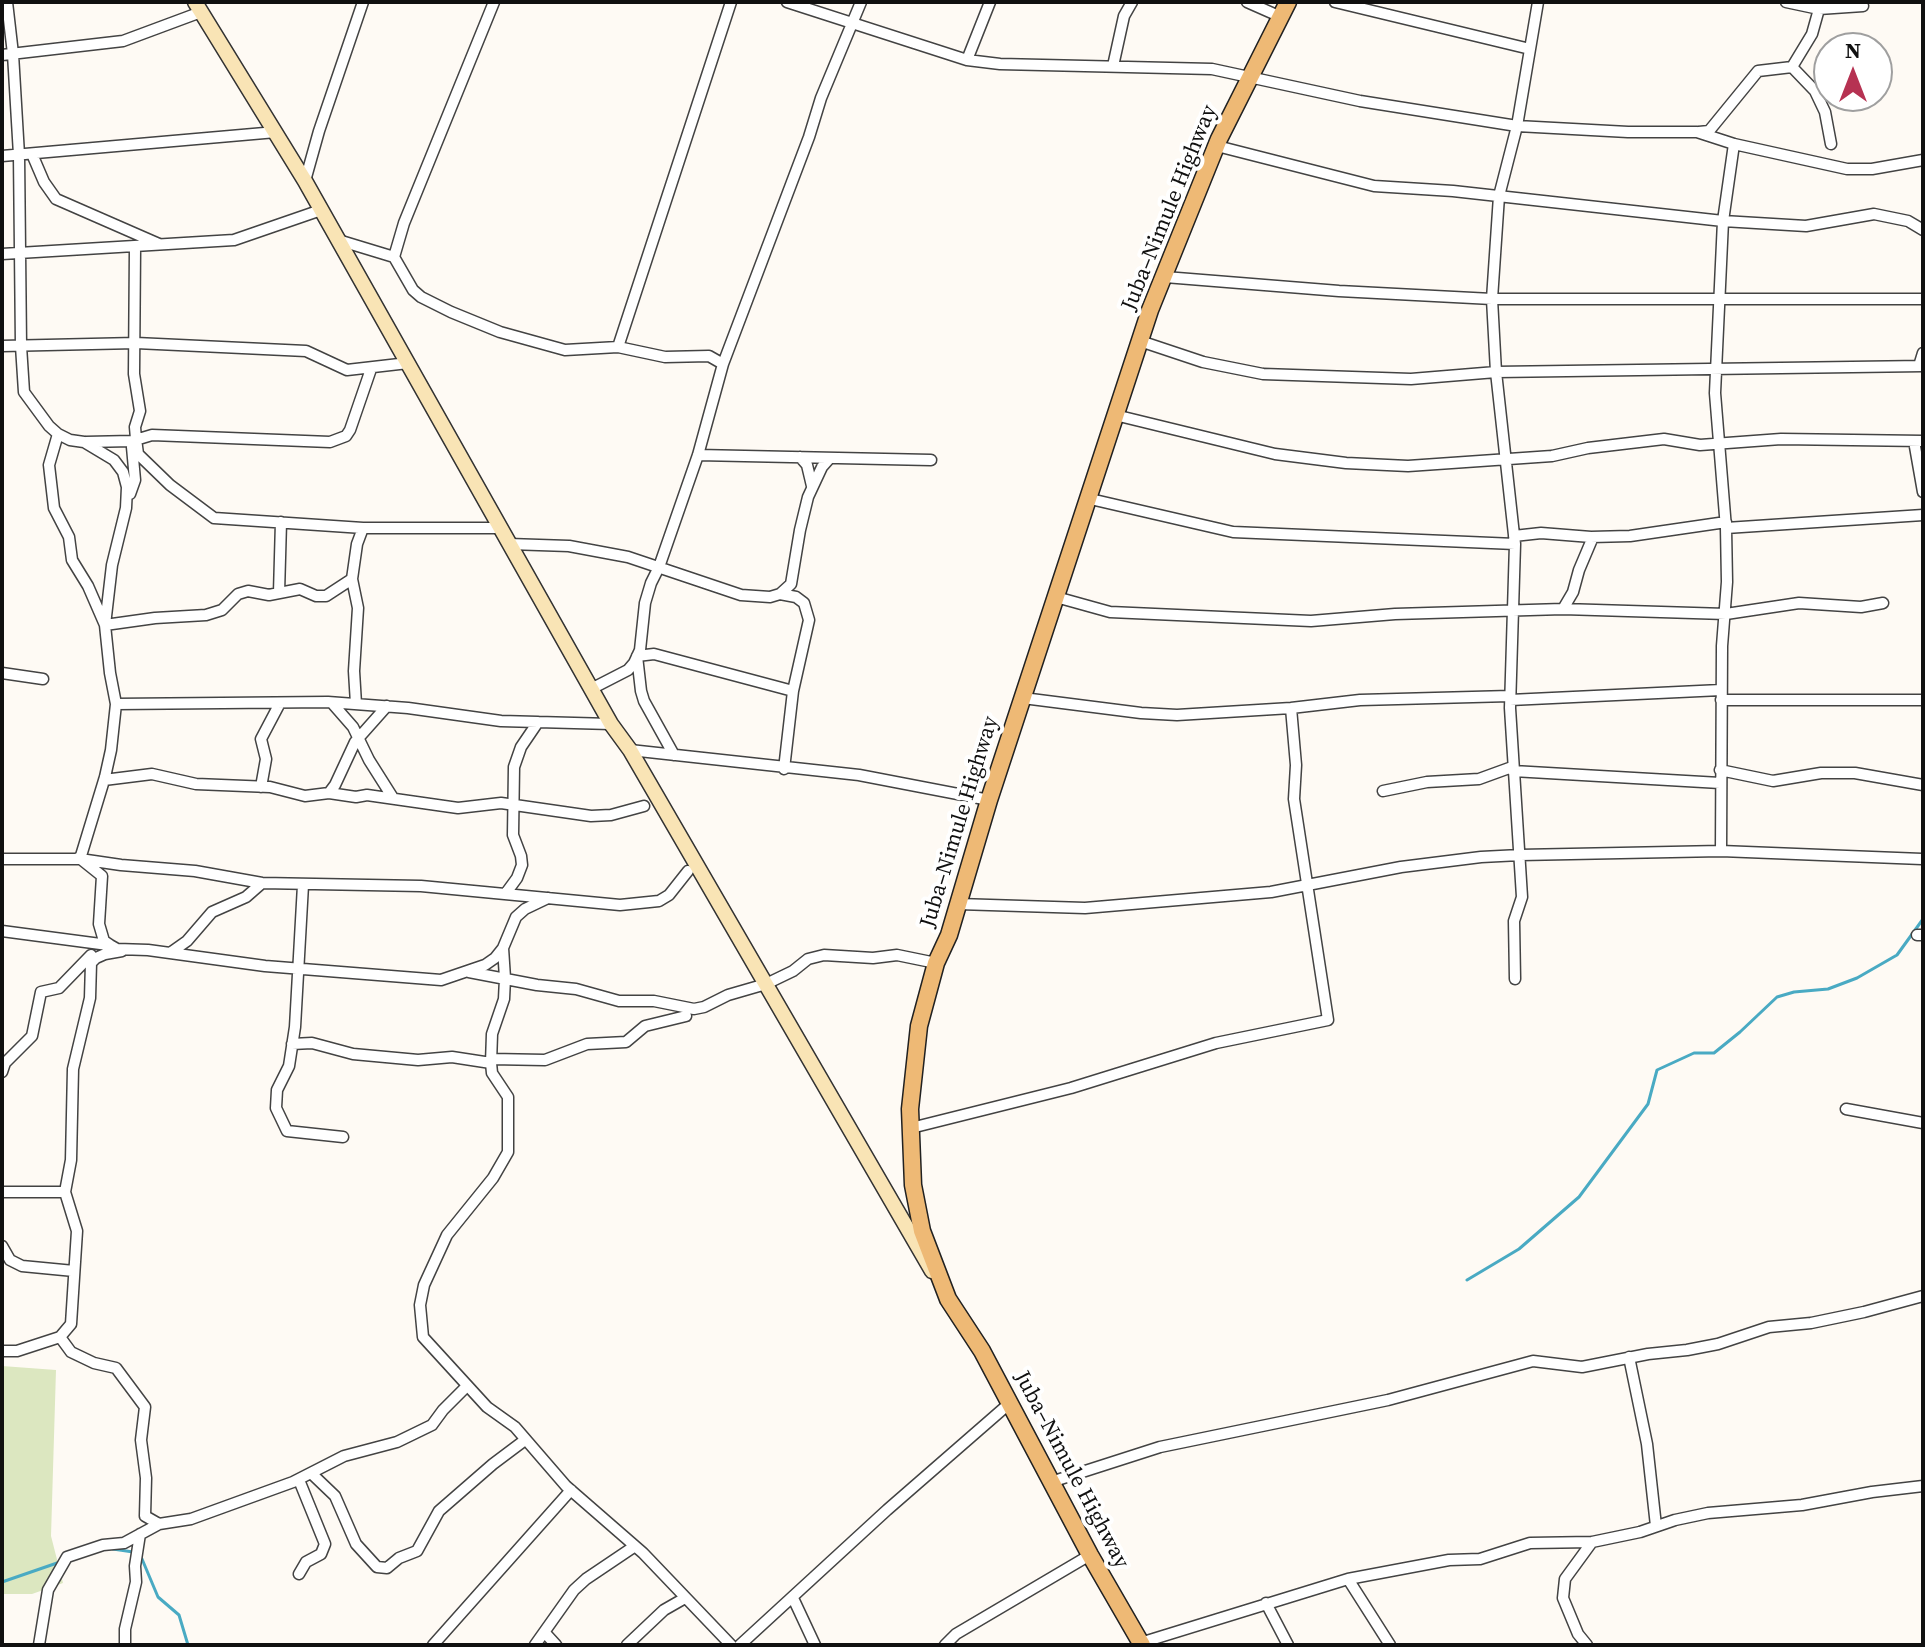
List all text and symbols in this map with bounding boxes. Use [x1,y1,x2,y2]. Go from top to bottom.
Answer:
north arrow [1813,32,1893,112]
text: N [1845,35,1861,65]
street label: Juba–Nimule Highway [1117,101,1223,315]
street label: Juba–Nimule Highway [915,713,1005,931]
street label: Juba–Nimule Highway [1008,1367,1134,1573]

